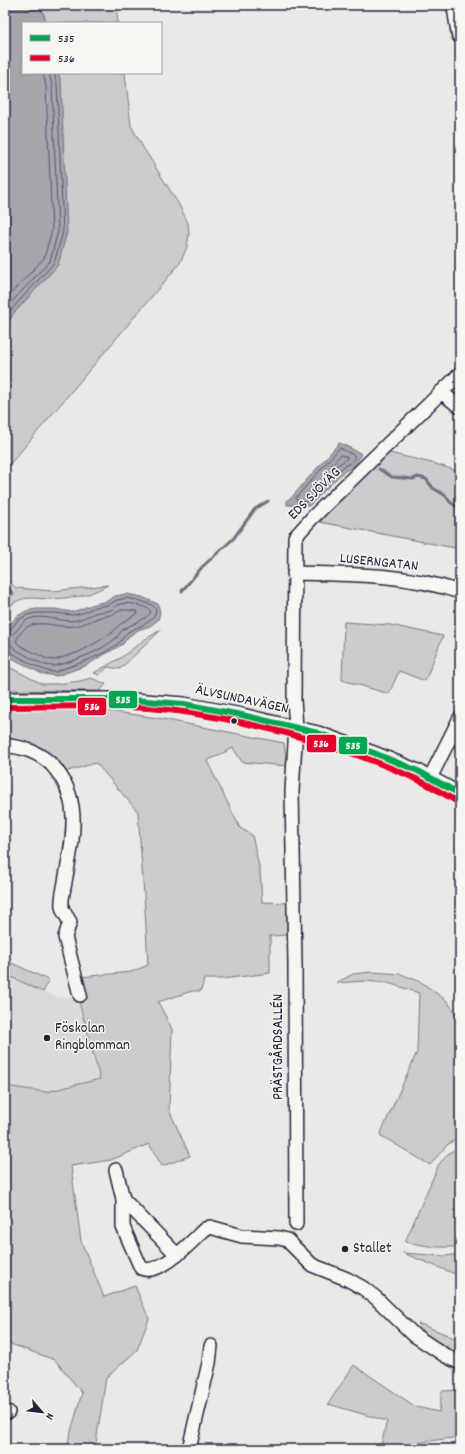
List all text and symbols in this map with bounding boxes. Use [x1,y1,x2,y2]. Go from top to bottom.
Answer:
legend [22,22,162,74]
text: 535 [58,31,74,48]
text: 536 [58,51,75,68]
street label: EDS SJÖVÄG [283,462,347,526]
street label: LUSERNGATAN [339,548,419,578]
street label: ÄLVSUNDAVÄGEN [193,679,291,721]
line badge: 535 [108,690,138,709]
text: 535 [115,693,131,709]
line badge: 536 [77,697,107,716]
text: 536 [84,700,100,716]
unlabelled marker [229,716,239,726]
line badge: 536 [306,734,337,753]
line badge: 535 [338,736,368,755]
text: 536 [313,737,329,753]
text: 535 [345,739,361,755]
street label: PRÄSTGÅRDSALLÉN [268,994,290,1100]
place label: Föskolan Ringblomman [55,1018,130,1057]
marker: Föskolan Ringblomman [42,1033,52,1043]
place label: Stallet [353,1238,392,1260]
marker: Stallet [340,1244,350,1254]
north arrow [22,1392,62,1432]
text: N [40,1410,57,1422]

